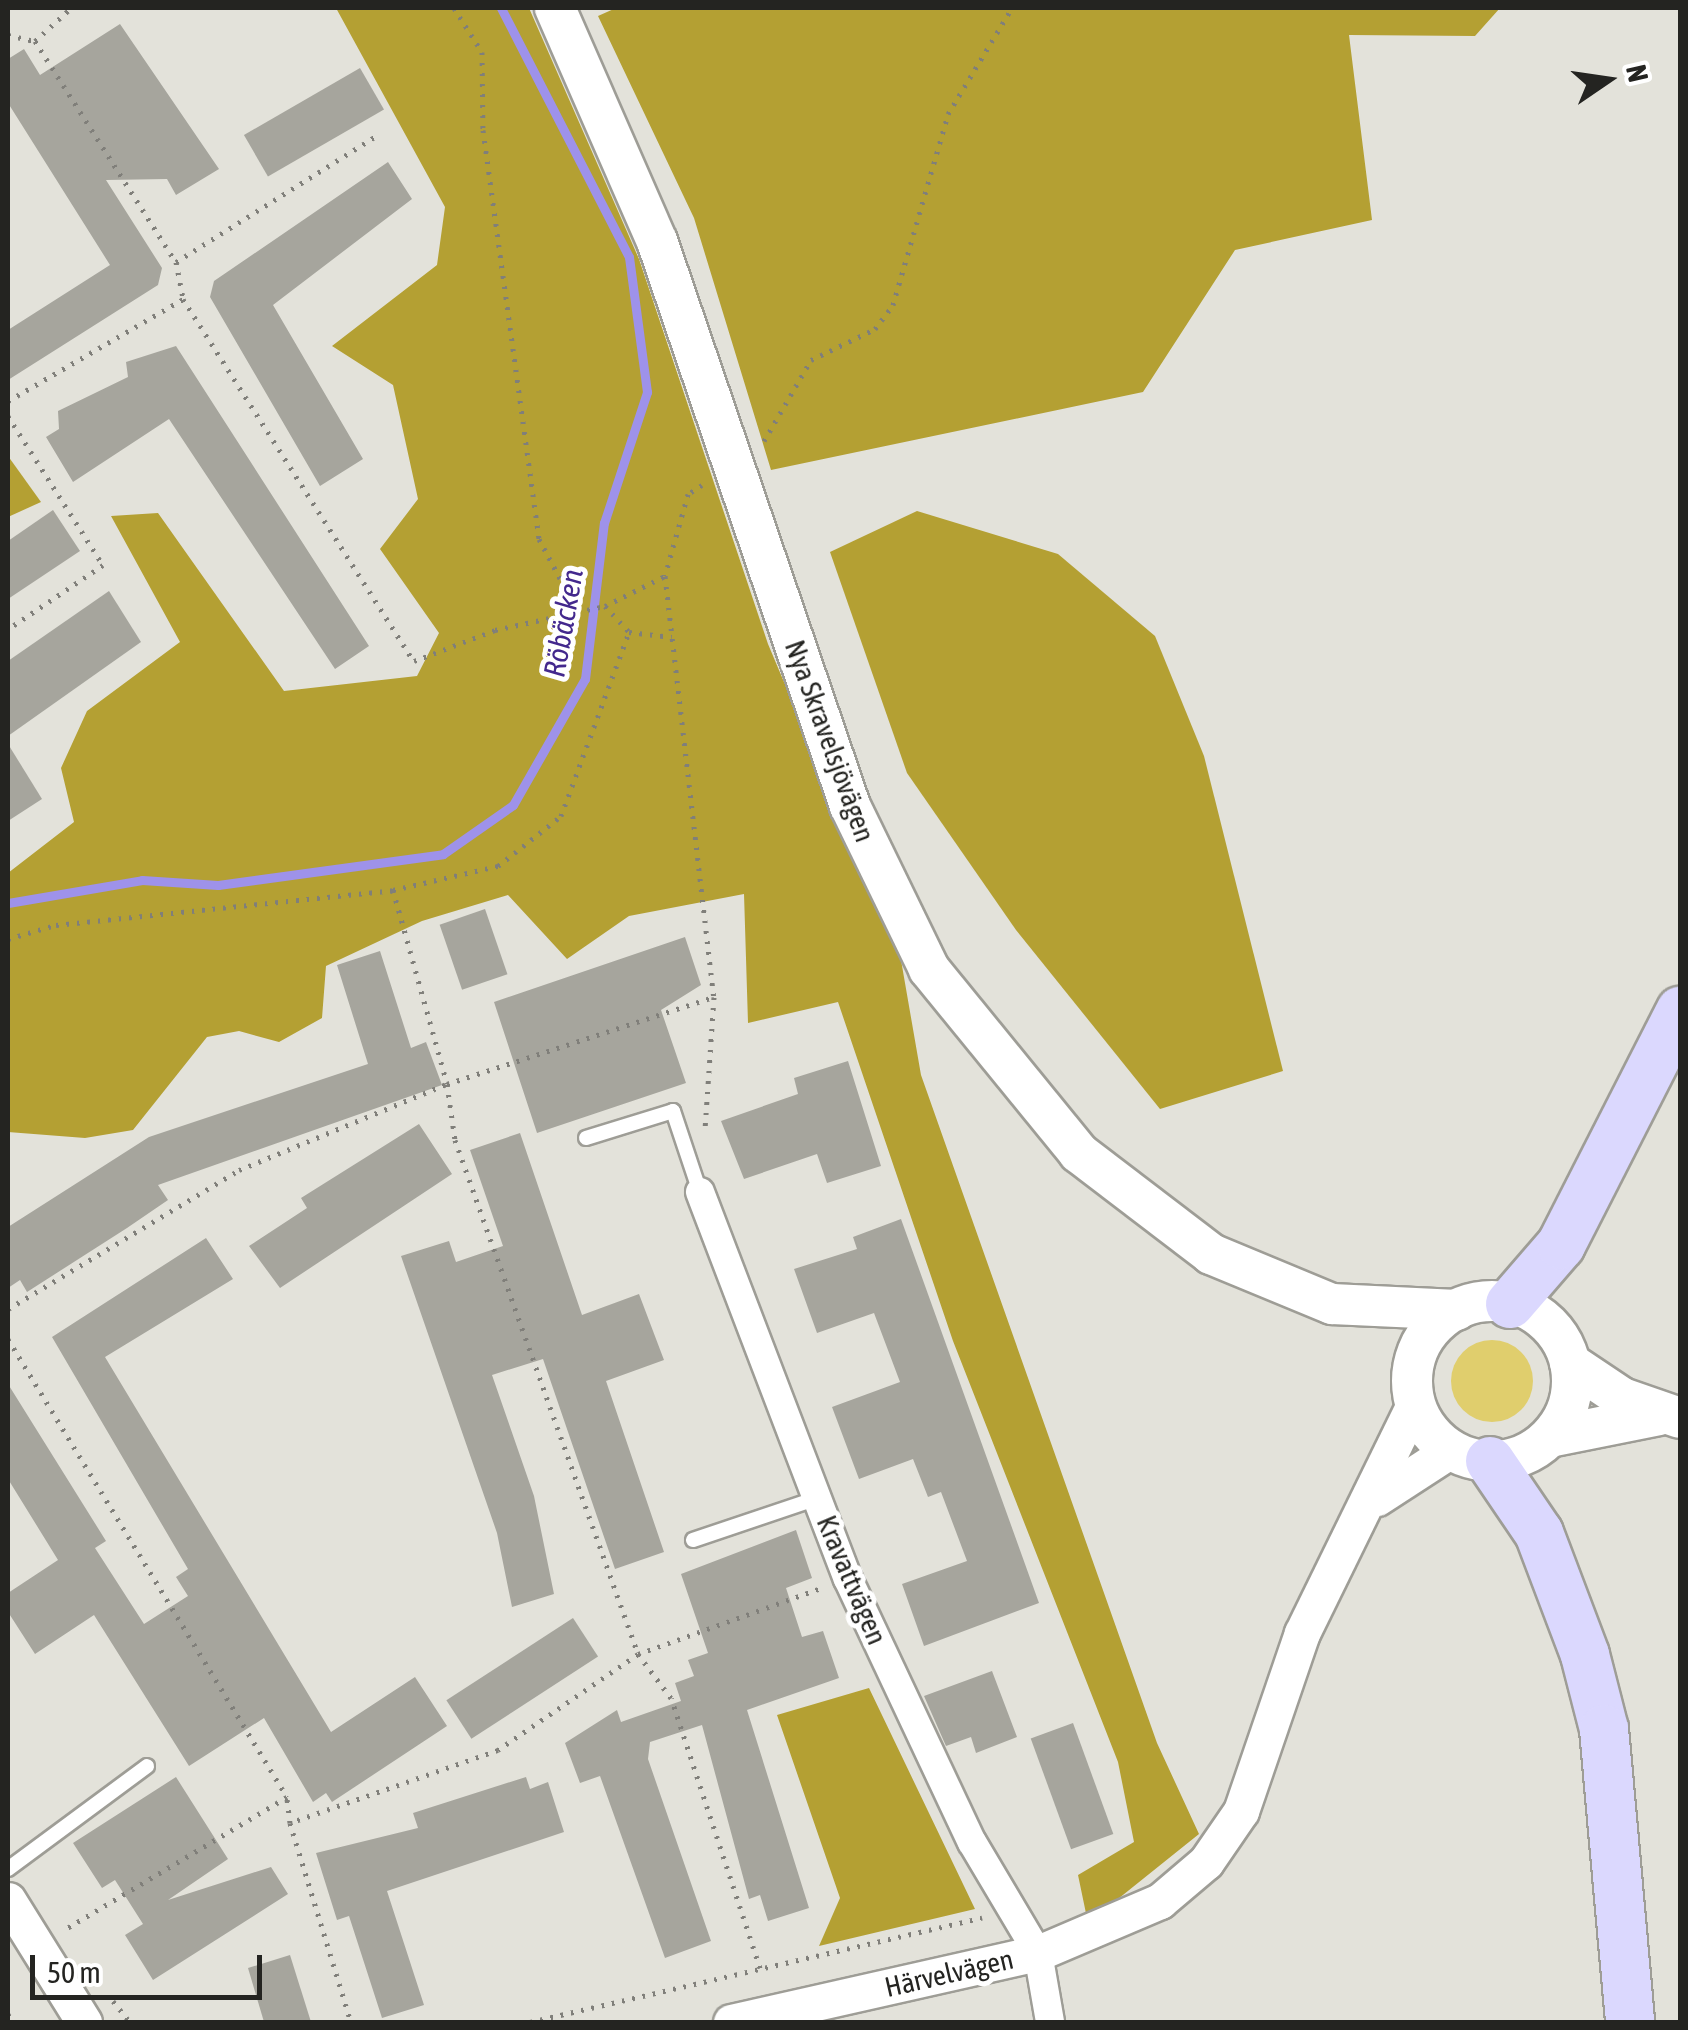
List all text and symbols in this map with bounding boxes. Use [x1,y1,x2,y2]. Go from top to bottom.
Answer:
north arrow [1558,30,1658,130]
text: N [1620,62,1655,85]
water label: Röbäcken [536,566,590,680]
street label: Nya Skravelsjövägen [778,636,882,846]
street label: Kravattvägen [810,1510,894,1650]
scale bar [35,1935,268,1997]
street label: Härvelvägen [882,1942,1016,2004]
text: 50 m [47,1955,101,1989]

